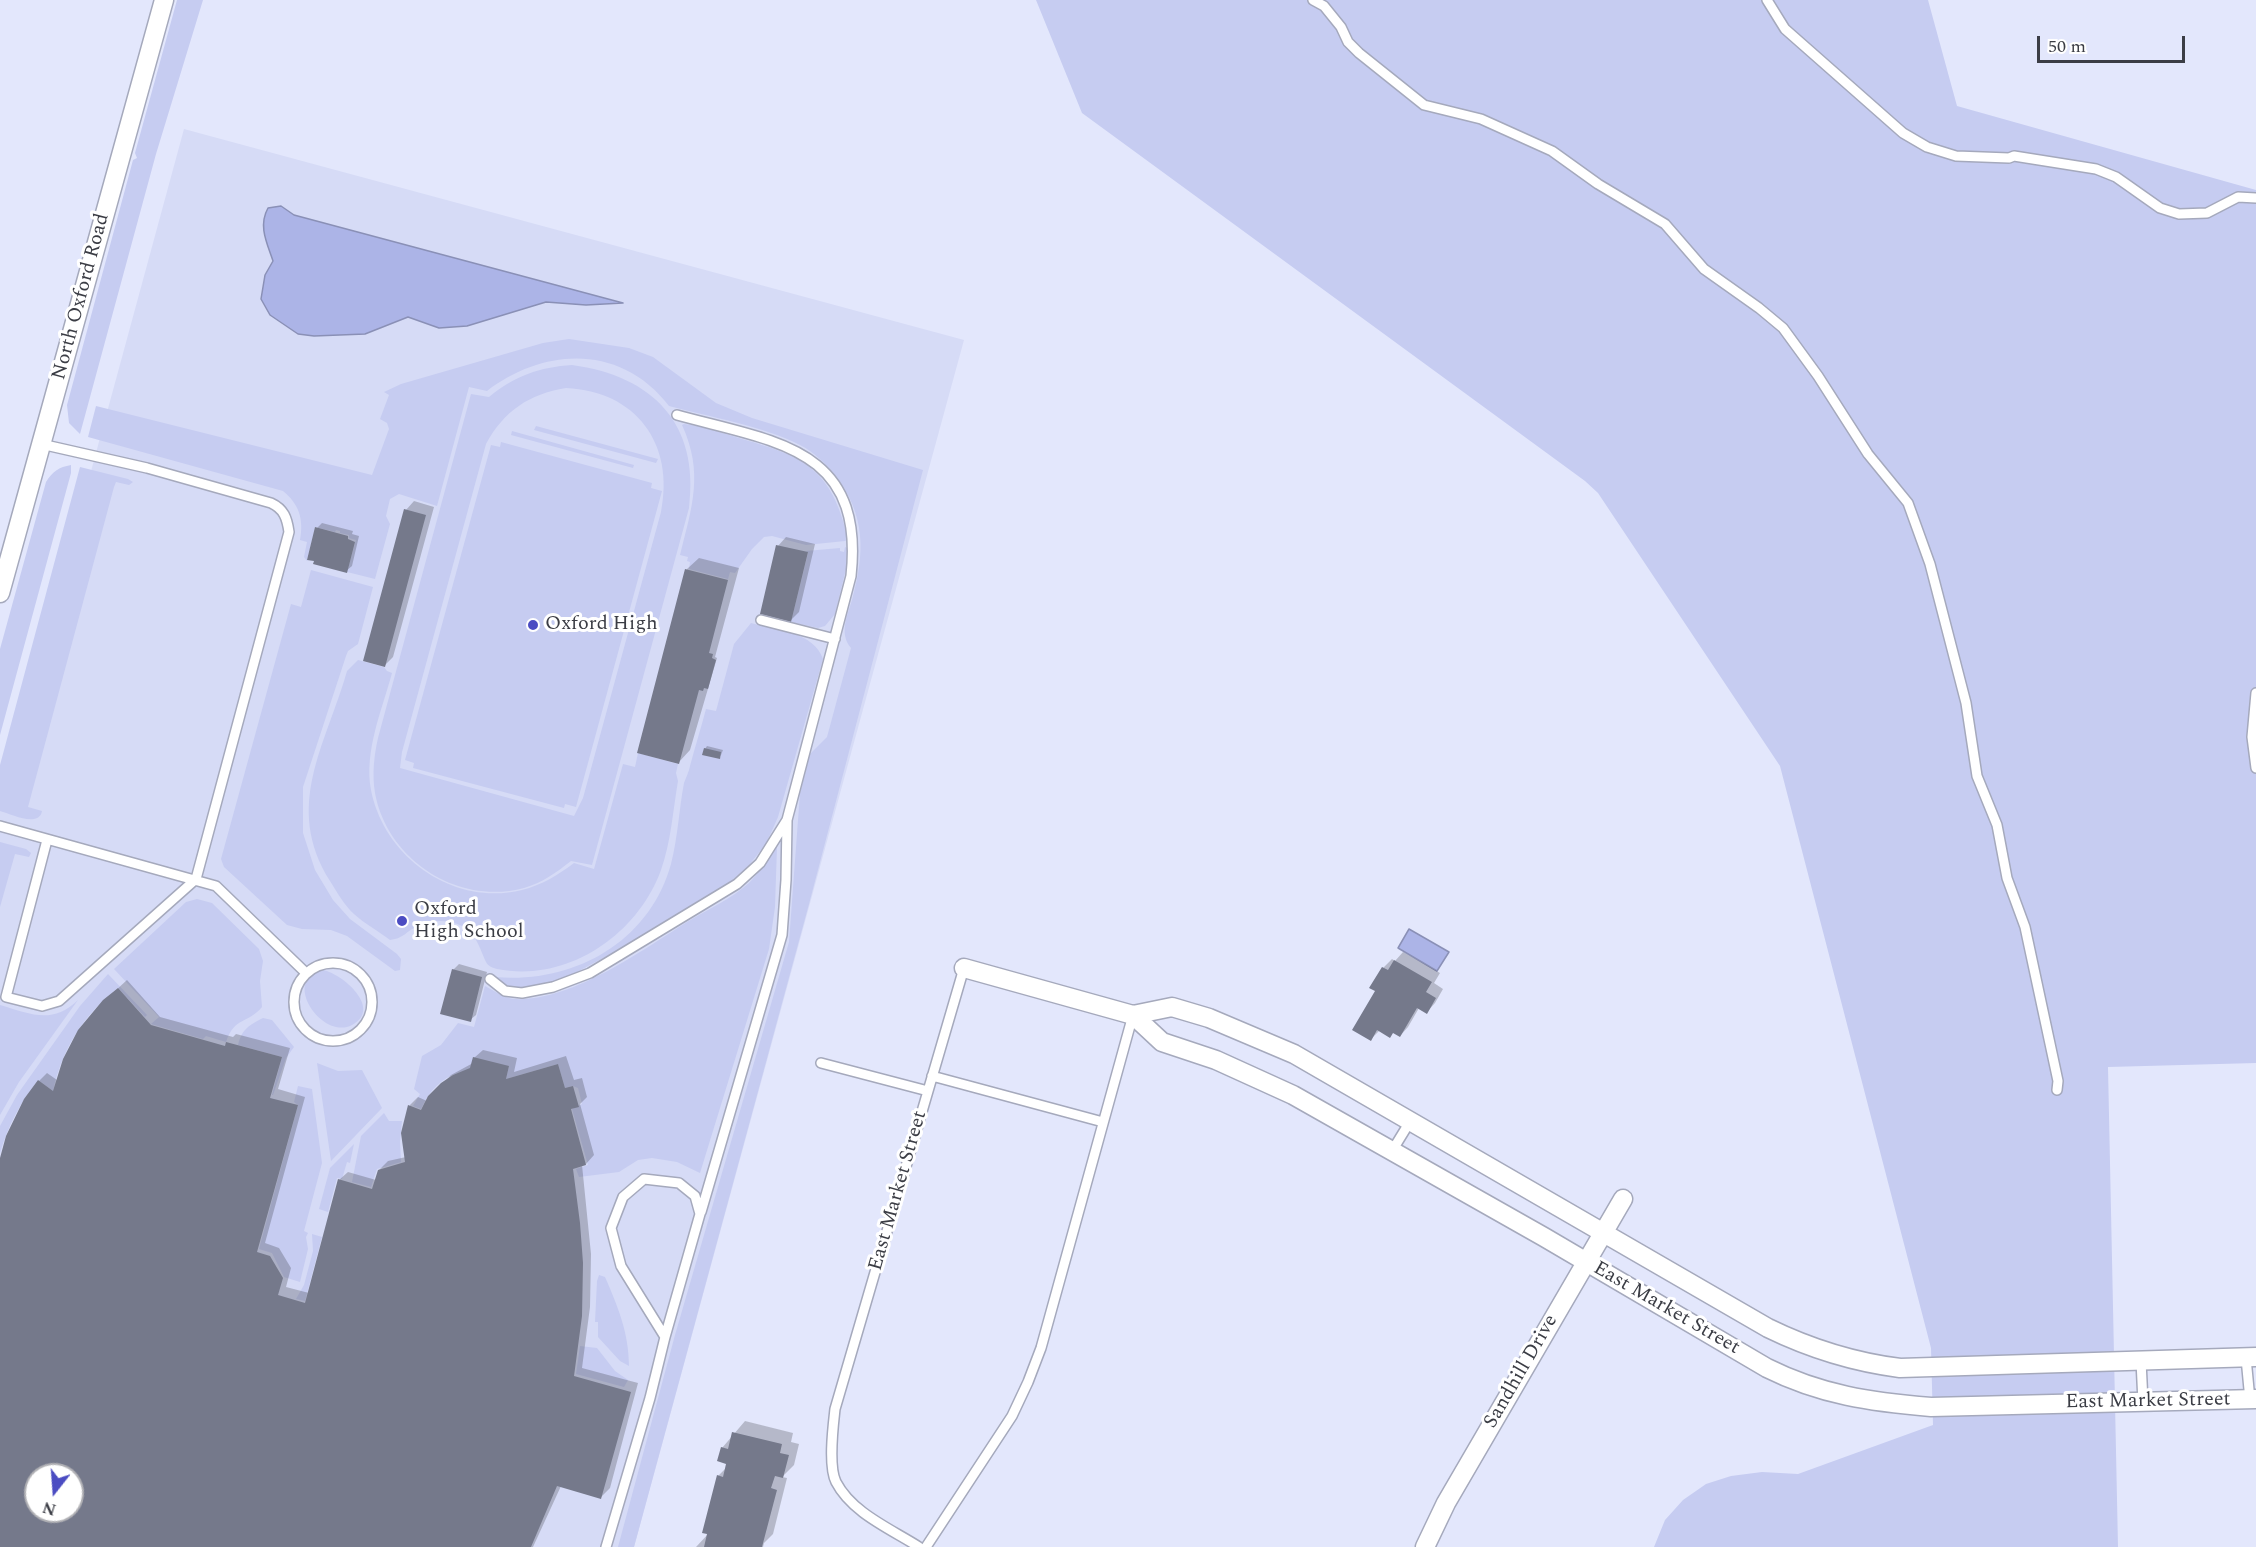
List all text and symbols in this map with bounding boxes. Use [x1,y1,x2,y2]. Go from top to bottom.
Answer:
scale bar [2040,24,2188,62]
text: 50 m [2048,33,2086,60]
street label: North Oxford Road [48,211,116,383]
place label: Oxford High [545,613,658,637]
marker: Oxford High [526,618,540,632]
place label: Oxford High School [414,898,524,945]
marker: Oxford High School [395,914,409,928]
street label: East Market Street [865,1108,933,1274]
street label: East Market Street [1588,1257,1744,1361]
street label: Sandhill Drive [1480,1311,1564,1433]
street label: East Market Street [2065,1389,2231,1415]
north arrow [24,1463,84,1523]
text: N [40,1495,59,1522]

